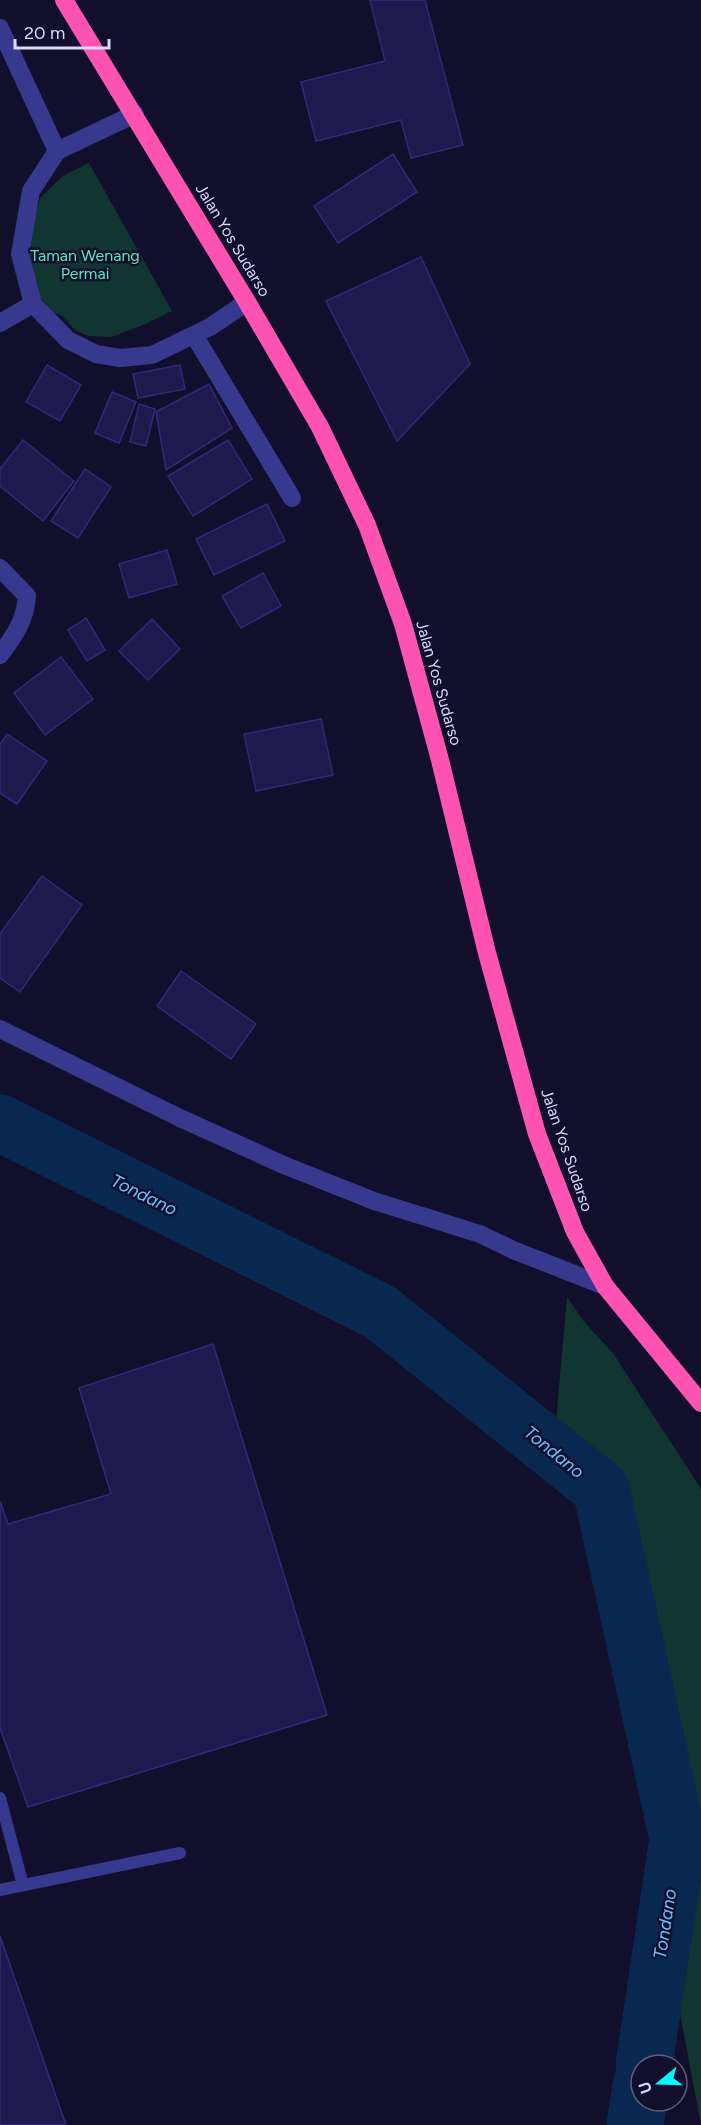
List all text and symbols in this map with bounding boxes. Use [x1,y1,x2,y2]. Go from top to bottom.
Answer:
scale bar [15,12,110,50]
text: 20 m [24,22,65,44]
street label: Jalan Yos Sudarso [192,180,274,300]
park label: Taman Wenang Permai [30,246,140,283]
street label: Jalan Yos Sudarso [412,618,466,748]
street label: Jalan Yos Sudarso [537,1086,597,1214]
water label: Tondano [107,1170,181,1220]
water label: Tondano [520,1421,588,1483]
water label: Tondano [649,1887,681,1961]
north arrow [629,2053,689,2113]
text: U [634,2079,656,2096]

